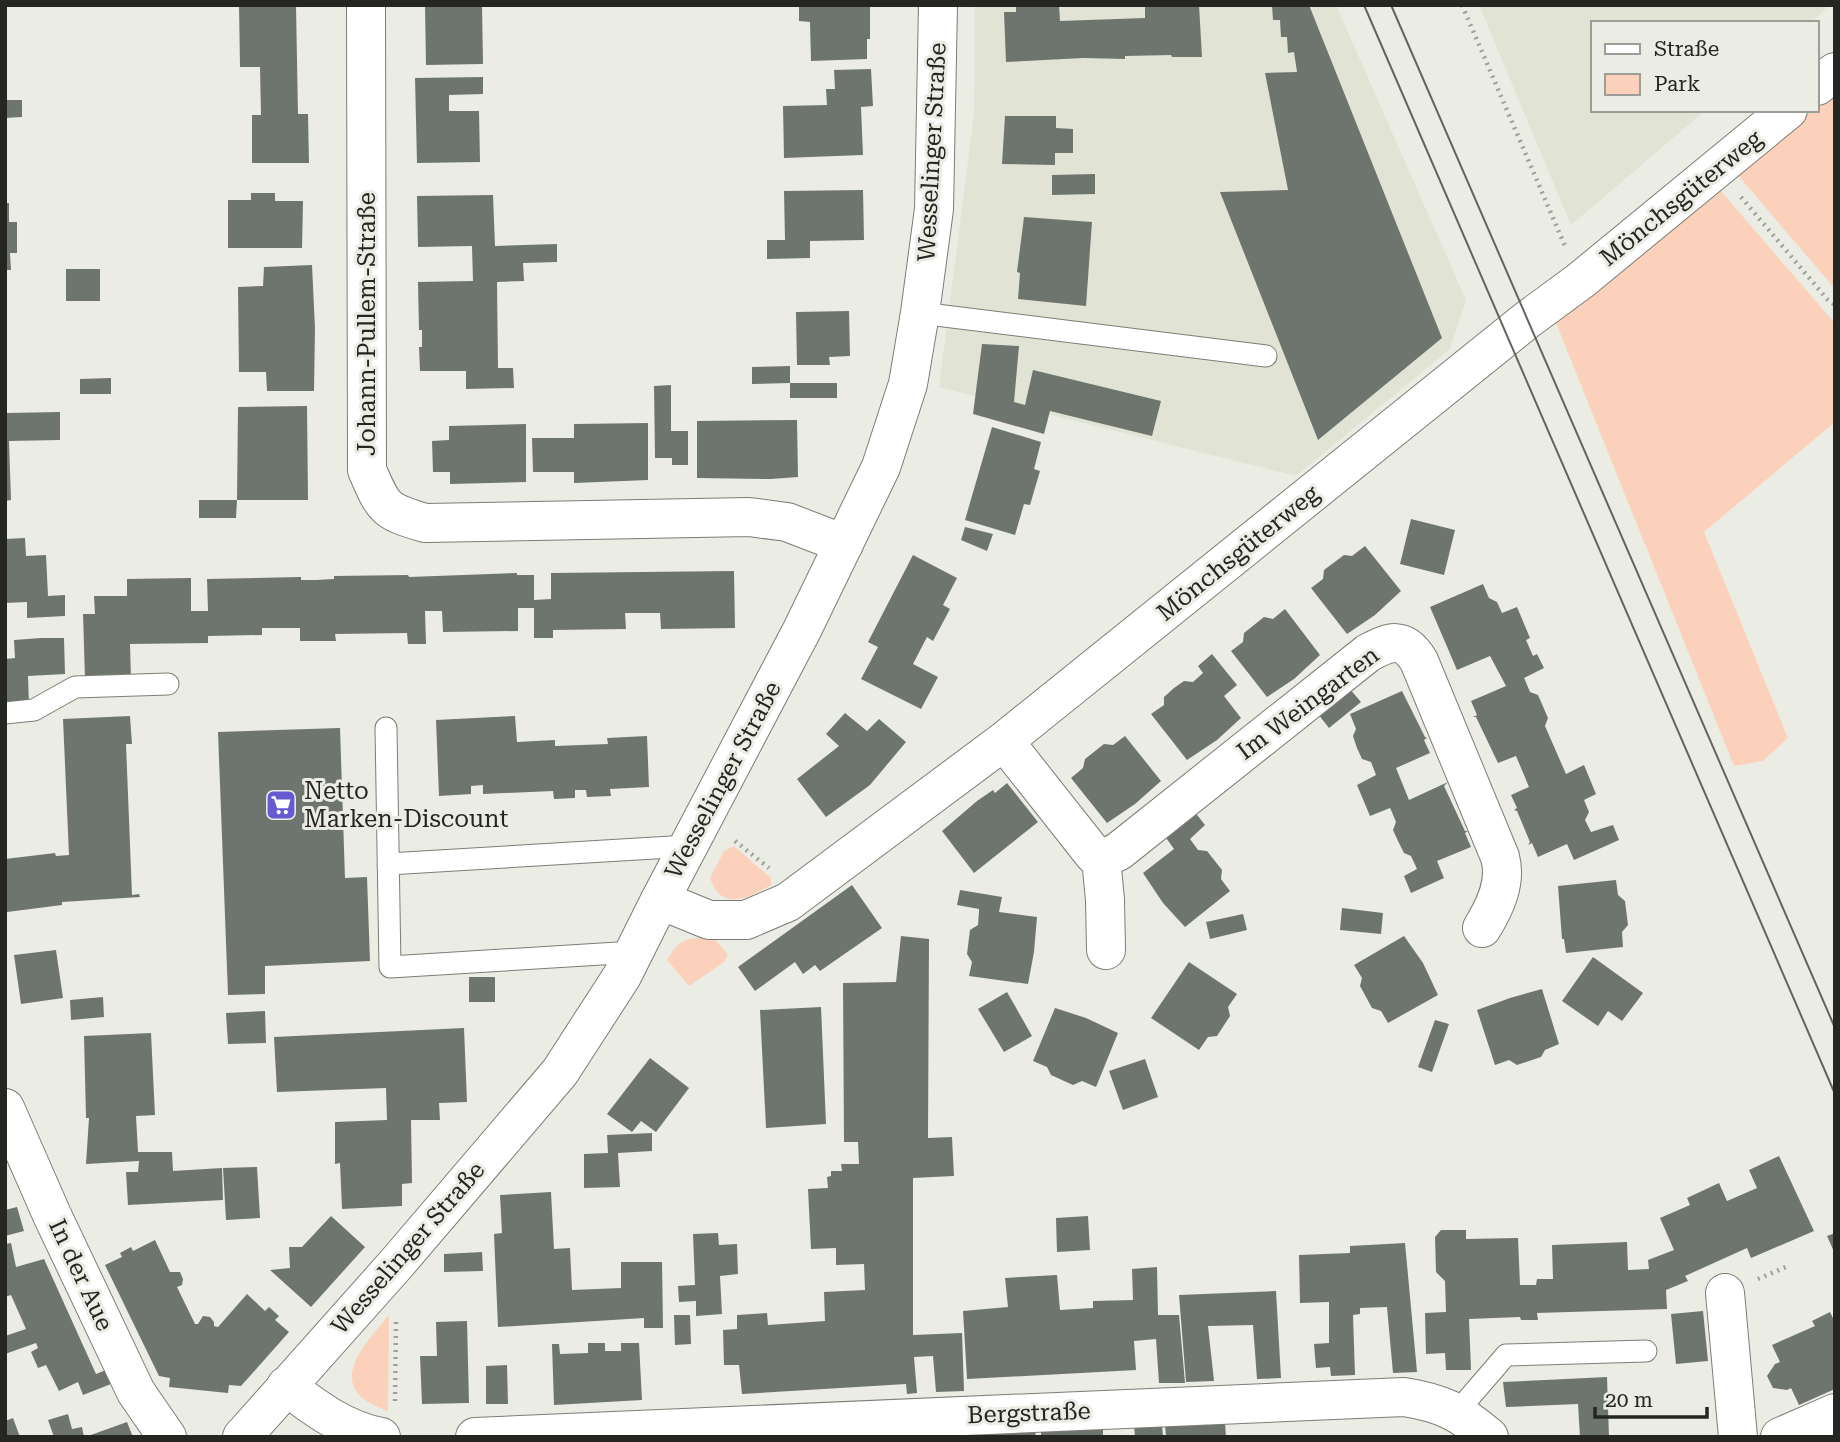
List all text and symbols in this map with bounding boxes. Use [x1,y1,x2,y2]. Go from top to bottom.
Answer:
legend [1591,21,1819,112]
text: Straße [1654,37,1719,61]
street label: Wesselinger Straße [912,42,952,262]
text: Park [1654,72,1700,96]
street label: Mönchsgüterweg [1594,124,1768,272]
street label: Johann-Pullem-Straße [353,192,381,456]
street label: Mönchsgüterweg [1151,479,1325,627]
street label: Im Weingarten [1231,641,1385,765]
street label: Wesselinger Straße [659,677,787,883]
place label: Netto Marken-Discount [304,777,508,833]
supermarket icon: Netto Marken-Discount [264,788,298,822]
street label: Wesselinger Straße [325,1156,491,1340]
street label: In der Aue [43,1215,119,1335]
scale bar [1595,1376,1707,1420]
text: 20 m [1605,1388,1653,1412]
street label: Bergstraße [967,1397,1091,1429]

